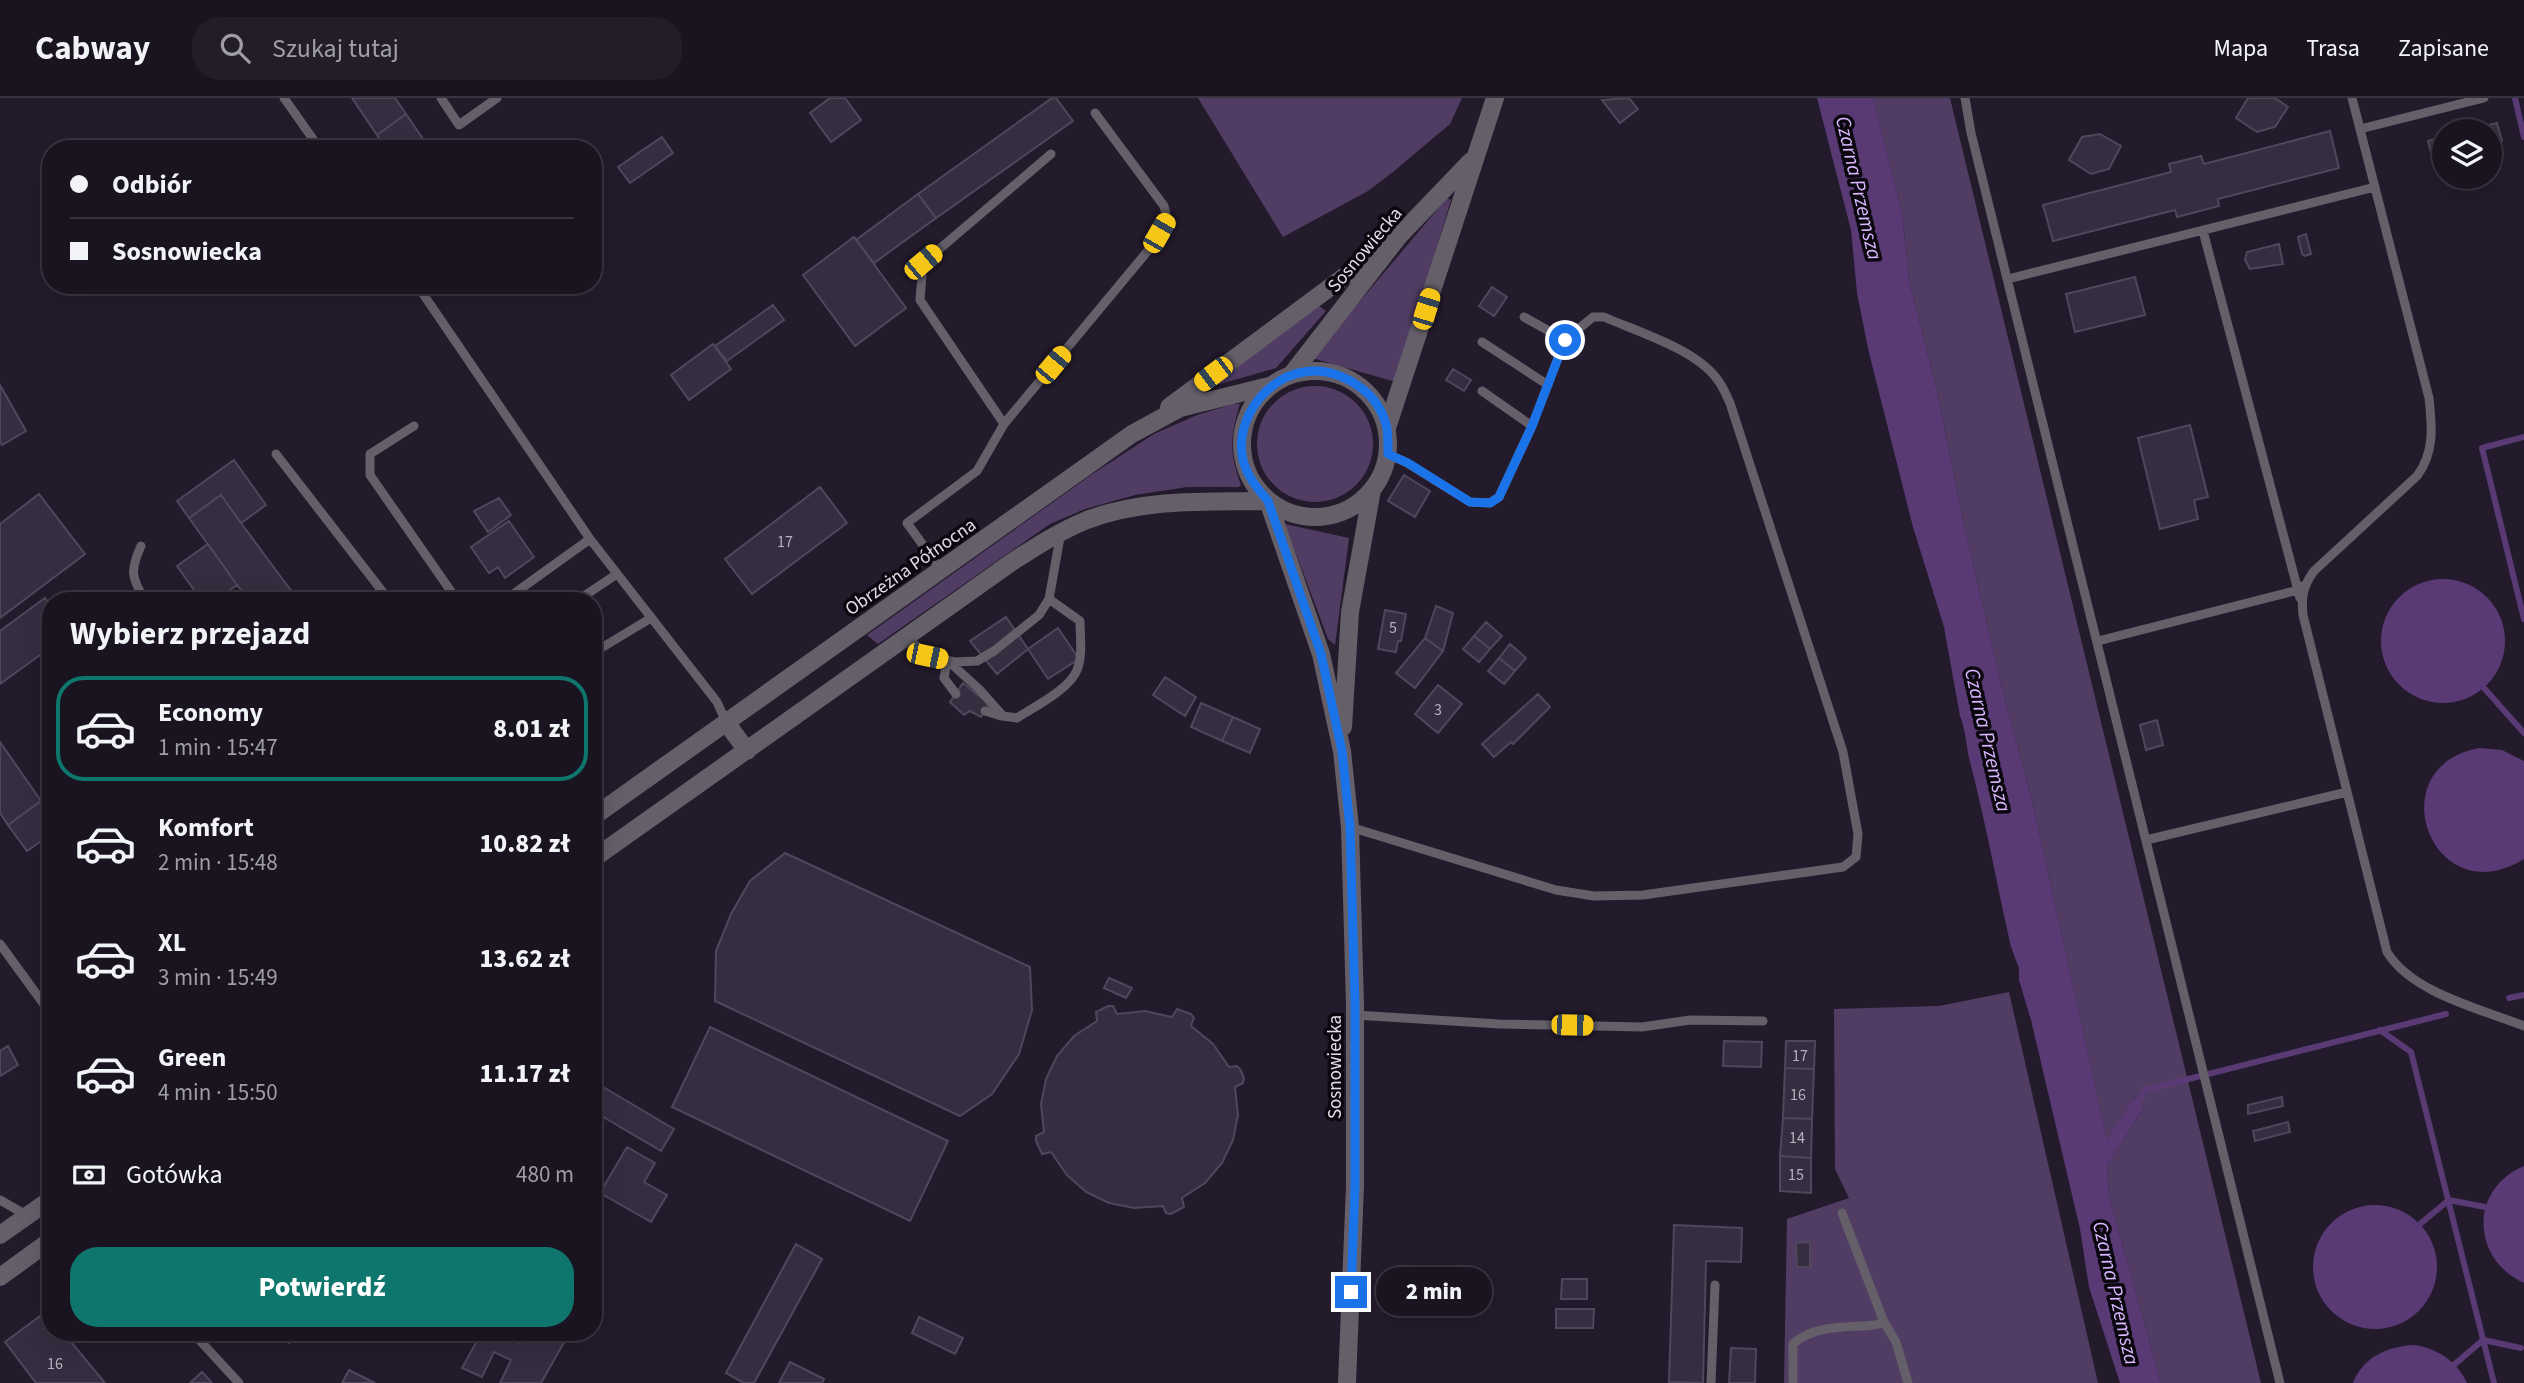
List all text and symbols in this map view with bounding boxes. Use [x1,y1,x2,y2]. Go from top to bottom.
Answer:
search box [192,17,682,80]
text: Cabway [35,25,150,72]
icon: search [216,29,254,67]
text: Szukaj tutaj [272,30,399,67]
text: Mapa [2214,31,2268,66]
text: Trasa [2306,31,2360,66]
text: Zapisane [2398,31,2489,66]
water label: Czarna Przemsza [1828,113,1890,263]
map controls [2432,119,2502,189]
button: layers [2432,119,2502,189]
text: Odbiór [112,166,192,203]
street label: Sosnowiecka [1321,201,1409,299]
car [1140,210,1179,256]
text: Sosnowiecka [112,233,262,270]
car [901,240,946,284]
car [1410,286,1443,332]
route start [1549,324,1581,356]
car [1032,342,1075,388]
car [1190,353,1237,395]
street label: Obrzeżna Północna [840,512,982,623]
house number: 17 [777,531,793,553]
text: Wybierz przejazd [70,611,310,657]
house number: 5 [1389,617,1397,639]
car [905,641,950,671]
water label: Czarna Przemsza [1957,665,2019,815]
text: Economy [158,694,263,731]
icon: car [74,697,137,760]
house number: 3 [1434,699,1442,721]
text: 8.01 zł [493,710,570,747]
text: 1 min · 15:47 [158,731,278,764]
text: Komfort [158,809,254,846]
icon: car [74,812,137,875]
text: 10.82 zł [479,825,570,862]
text: 2 min · 15:48 [158,846,278,879]
text: XL [158,924,186,961]
icon: car [74,927,137,990]
text: 13.62 zł [479,940,570,977]
text: 3 min · 15:49 [158,961,278,994]
car [1551,1014,1594,1036]
street label: Sosnowiecka [1322,1015,1349,1119]
text: Green [158,1039,226,1076]
icon: car [74,1042,137,1105]
house number: 17 [1792,1045,1808,1067]
text: 11.17 zł [479,1055,570,1092]
text: 4 min · 15:50 [158,1076,278,1109]
house number: 16 [1790,1084,1806,1106]
house number: 14 [1789,1127,1805,1149]
icon: cash [70,1156,108,1194]
text: Gotówka [126,1156,223,1193]
text: 480 m [516,1158,574,1191]
house number: 15 [1788,1164,1804,1186]
water label: Czarna Przemsza [2085,1218,2147,1368]
button: Potwierdź [70,1247,574,1327]
callout: 2 min [1376,1268,1491,1316]
text: 2 min [1406,1275,1462,1308]
route end [1335,1276,1367,1308]
house number: 16 [47,1353,63,1375]

